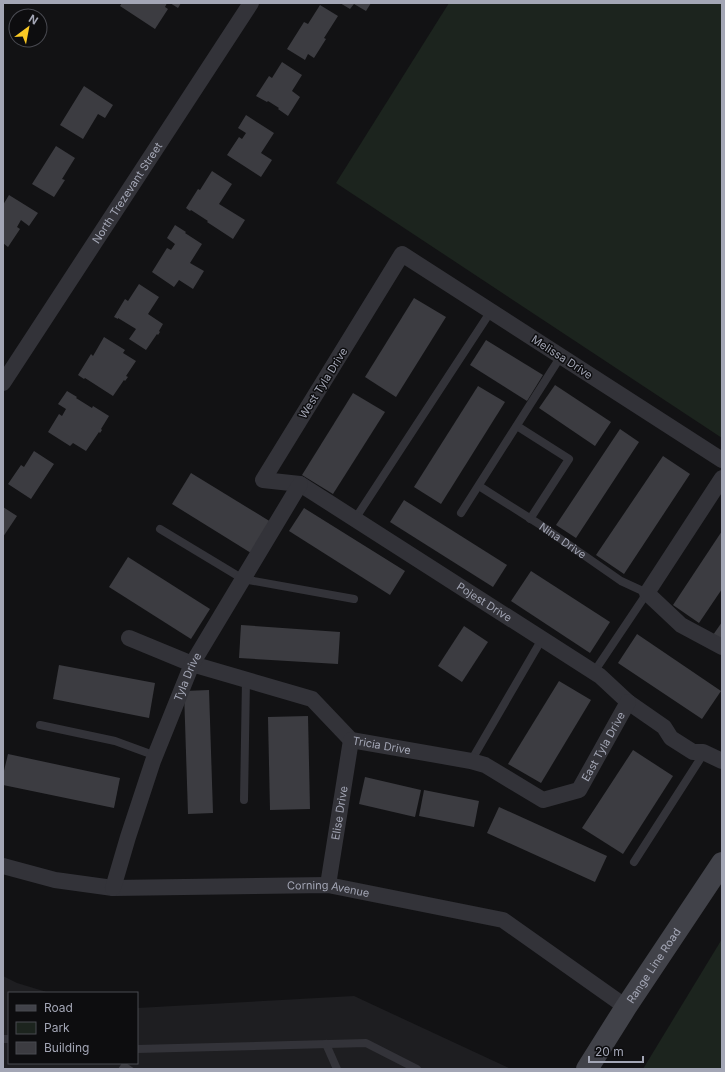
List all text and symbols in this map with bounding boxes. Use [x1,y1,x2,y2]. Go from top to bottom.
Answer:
north arrow [8,8,48,48]
text: N [26,11,41,28]
street label: North Trezevant Street [89,139,165,246]
street label: Melissa Drive [529,332,595,382]
street label: West Tyla Drive [296,345,350,421]
street label: Nina Drive [537,519,589,562]
street label: Pojest Drive [454,579,514,625]
street label: Tyla Drive [171,650,204,703]
street label: East Tyla Drive [578,709,628,784]
street label: Tricia Drive [351,733,412,757]
street label: Elise Drive [328,785,351,841]
street label: Corning Avenue [287,878,371,900]
street label: Range Line Road [624,925,684,1006]
legend [8,992,138,1064]
text: Road [44,1000,73,1015]
text: Park [44,1020,70,1035]
scale bar [589,1038,643,1064]
text: Building [44,1040,89,1055]
text: 20 m [595,1044,624,1059]

